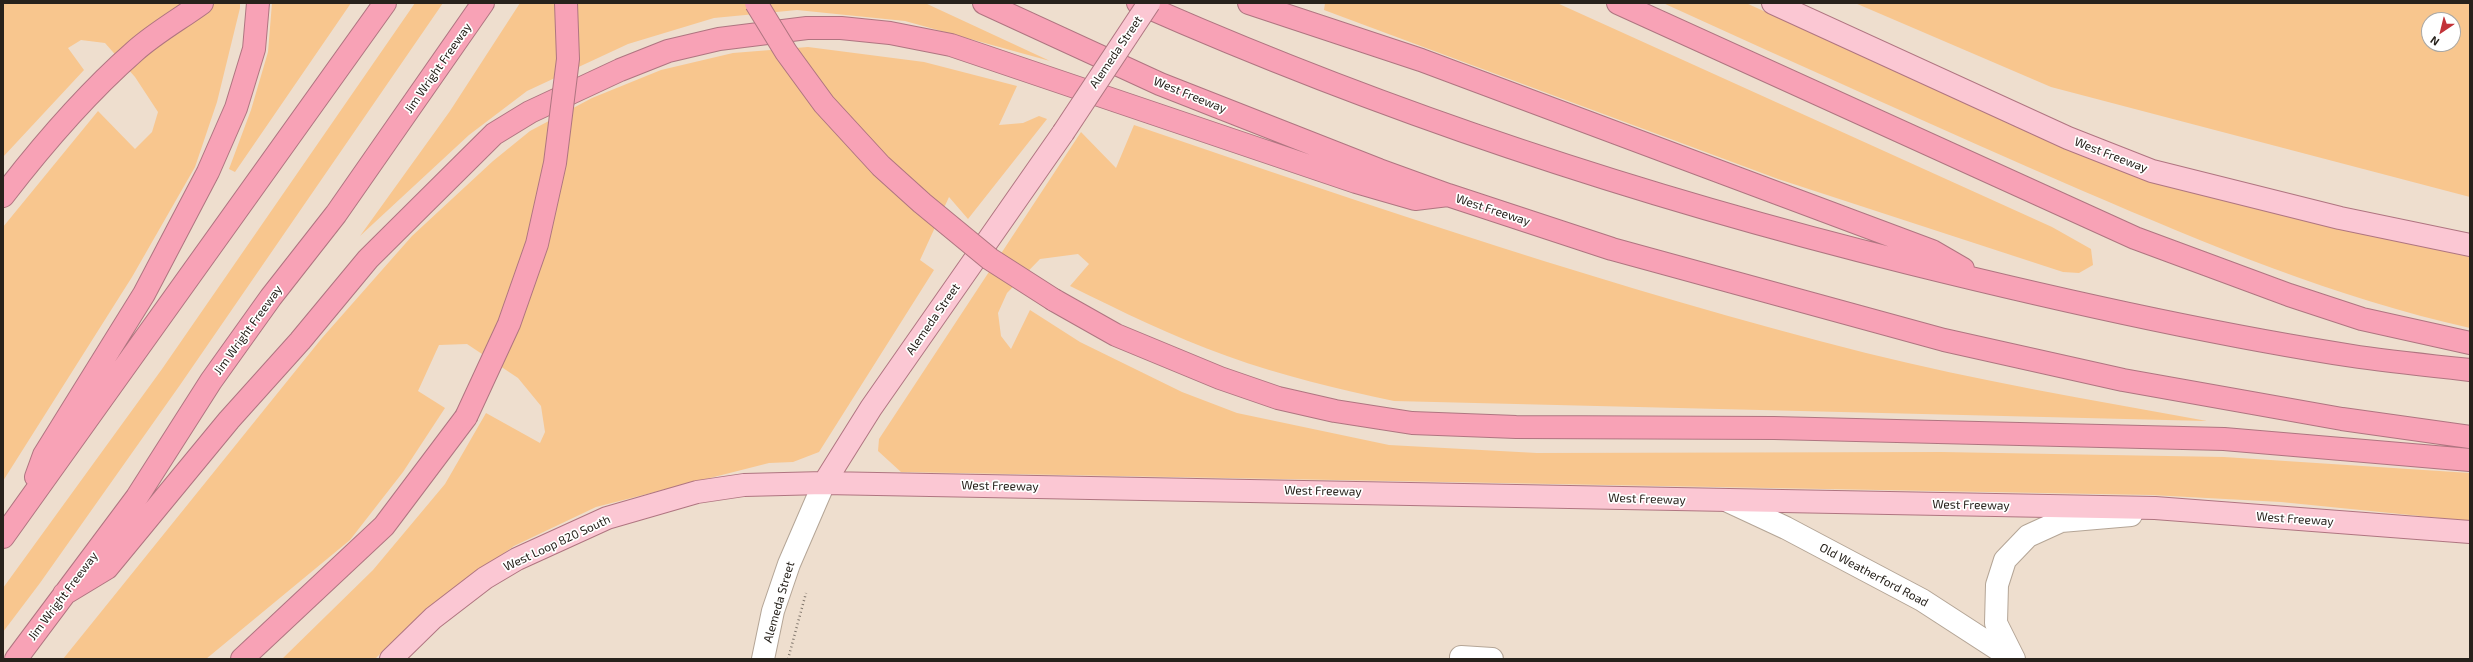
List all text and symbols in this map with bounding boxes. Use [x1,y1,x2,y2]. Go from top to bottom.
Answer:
north arrow [2421,12,2461,52]
street label: Alemeda Street [1087,13,1145,91]
street label: Jim Wright Freeway [401,20,475,116]
text: N [2427,34,2441,49]
street label: West Freeway [1151,74,1229,116]
street label: West Freeway [2072,134,2150,176]
street label: West Freeway [1454,191,1532,229]
street label: Alemeda Street [903,281,963,357]
street label: Jim Wright Freeway [211,283,285,377]
street label: West Freeway [961,478,1039,494]
street label: West Freeway [1284,483,1362,499]
street label: West Freeway [1608,490,1686,508]
street label: West Freeway [1932,497,2010,513]
street label: West Freeway [2256,509,2334,529]
street label: West Loop 820 South [501,512,613,574]
street label: Old Weatherford Road [1817,540,1931,610]
street label: Jim Wright Freeway [25,549,101,643]
street label: Alemeda Street [761,560,797,644]

